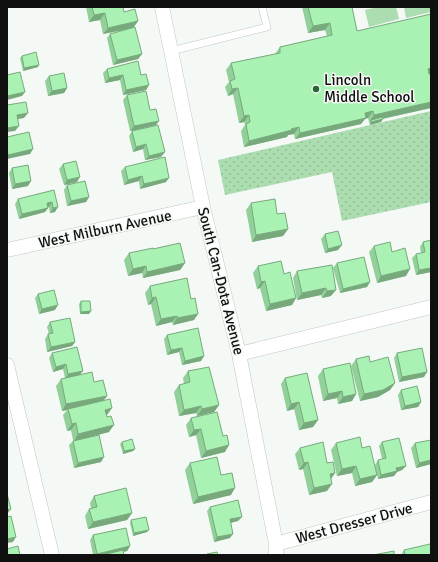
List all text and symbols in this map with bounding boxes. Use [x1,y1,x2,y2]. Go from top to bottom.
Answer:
place label: Lincoln Middle School [324,71,415,106]
marker: Lincoln Middle School [311,84,321,94]
street label: South Can-Dota Avenue [194,205,248,357]
street label: West Milburn Avenue [37,206,173,252]
street label: West Dresser Drive [294,499,414,547]

